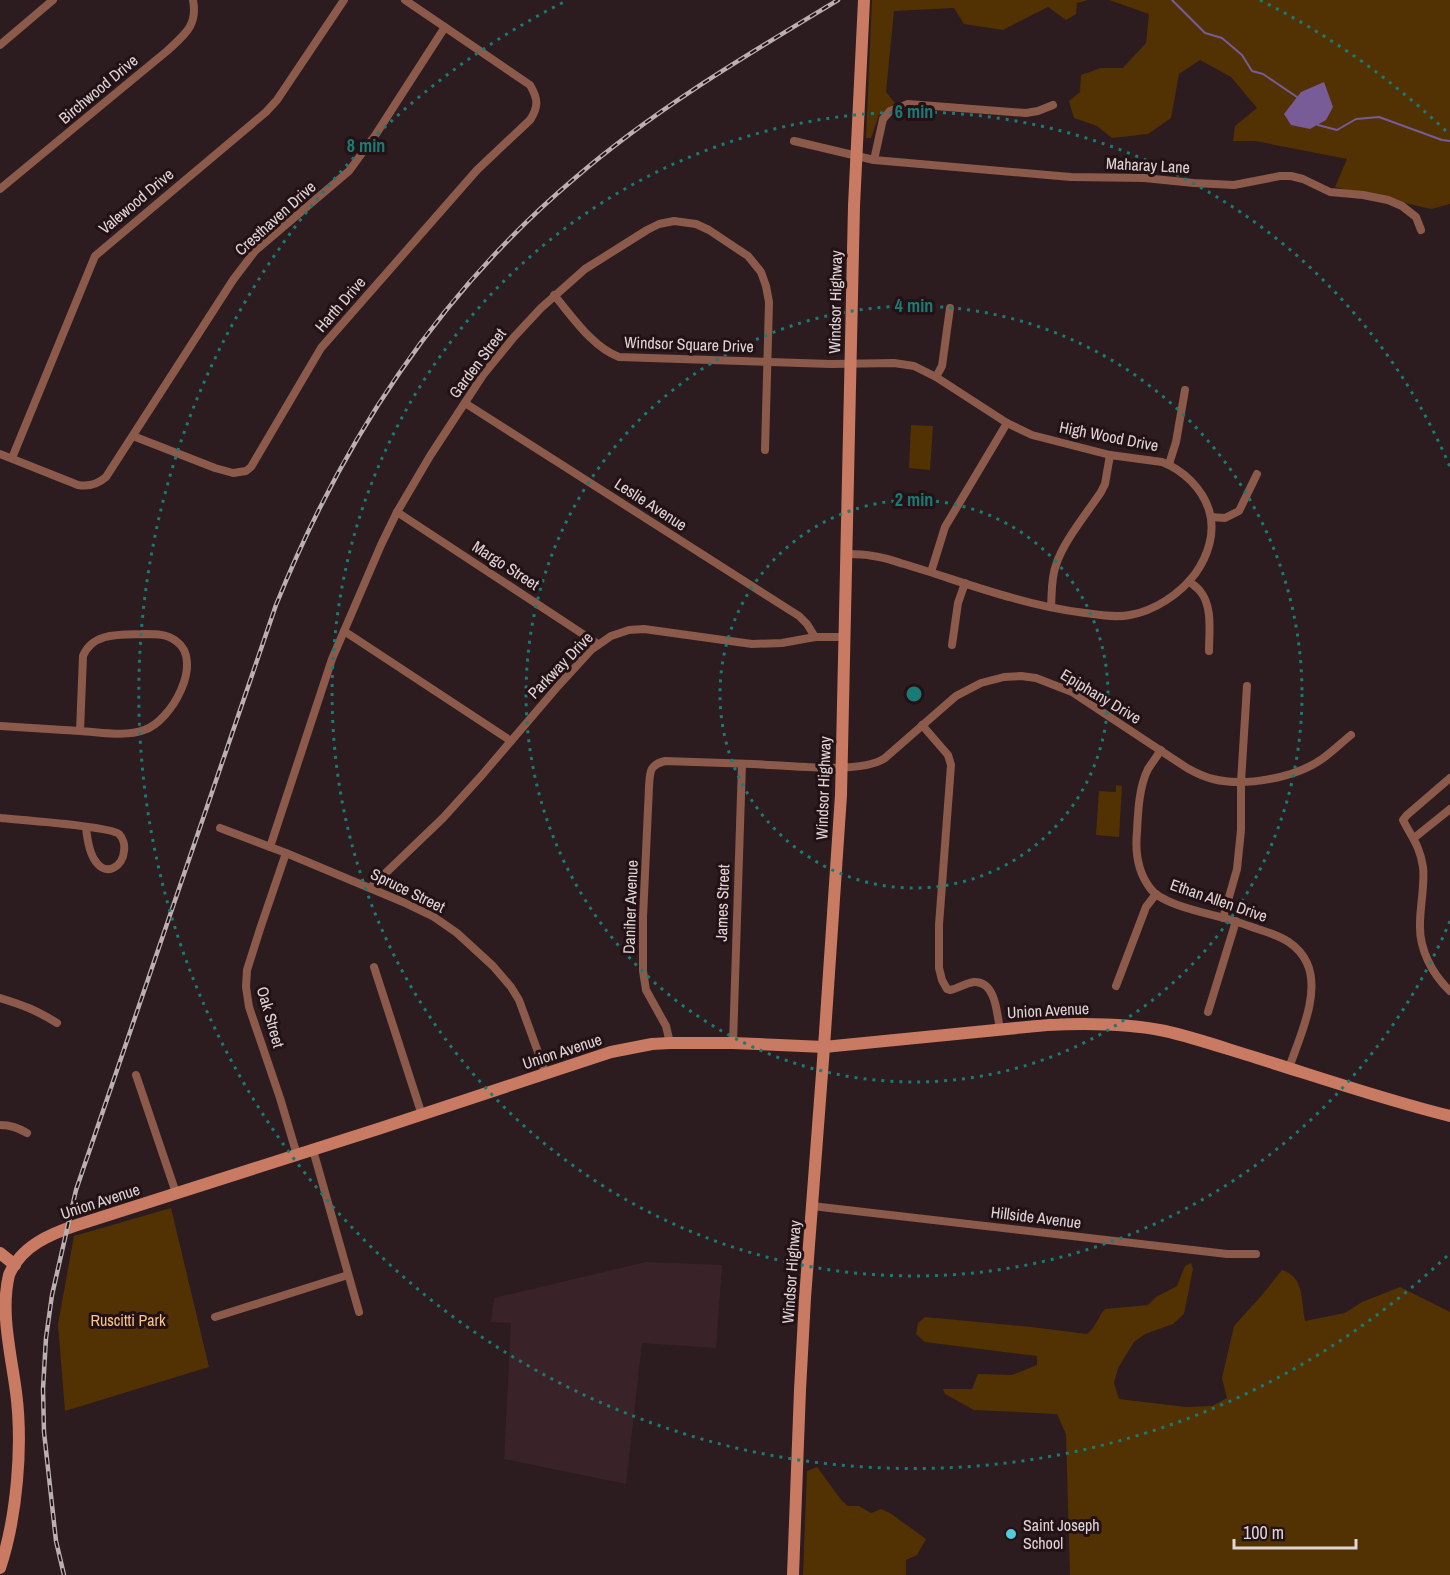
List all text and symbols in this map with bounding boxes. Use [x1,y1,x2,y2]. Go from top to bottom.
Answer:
street label: Birchwood Drive [54,49,142,129]
text: 6 min [895,99,933,124]
text: 8 min [347,133,385,158]
street label: Maharay Lane [1106,152,1190,178]
street label: Valewood Drive [94,163,178,239]
street label: Cresthaven Drive [230,176,320,260]
street label: Windsor Highway [823,250,847,354]
street label: Harth Drive [310,271,370,337]
text: 4 min [895,293,933,318]
street label: Garden Street [443,323,511,403]
street label: Windsor Square Drive [624,331,754,357]
street label: High Wood Drive [1058,416,1160,456]
street label: Leslie Avenue [611,472,691,536]
text: 2 min [895,487,933,512]
street label: Margo Street [468,535,544,595]
street label: Parkway Drive [522,627,598,703]
street label: Epiphany Drive [1057,663,1145,729]
centre of rings [904,684,924,704]
street label: Windsor Highway [810,735,836,840]
street label: Daniher Avenue [617,860,643,954]
street label: Spruce Street [367,863,449,918]
street label: James Street [710,864,734,942]
street label: Ethan Allen Drive [1167,873,1271,927]
street label: Oak Street [252,984,290,1051]
street label: Union Avenue [1006,997,1090,1023]
street label: Union Avenue [520,1028,604,1074]
street label: Union Avenue [58,1178,142,1224]
street label: Hillside Avenue [990,1201,1082,1233]
street label: Windsor Highway [776,1219,806,1324]
park label: Ruscitti Park [90,1309,166,1331]
scale bar [1234,1512,1356,1550]
place label: Saint Joseph School [1023,1514,1100,1554]
text: 100 m [1243,1520,1284,1545]
marker: Saint Joseph School [1004,1527,1018,1541]

